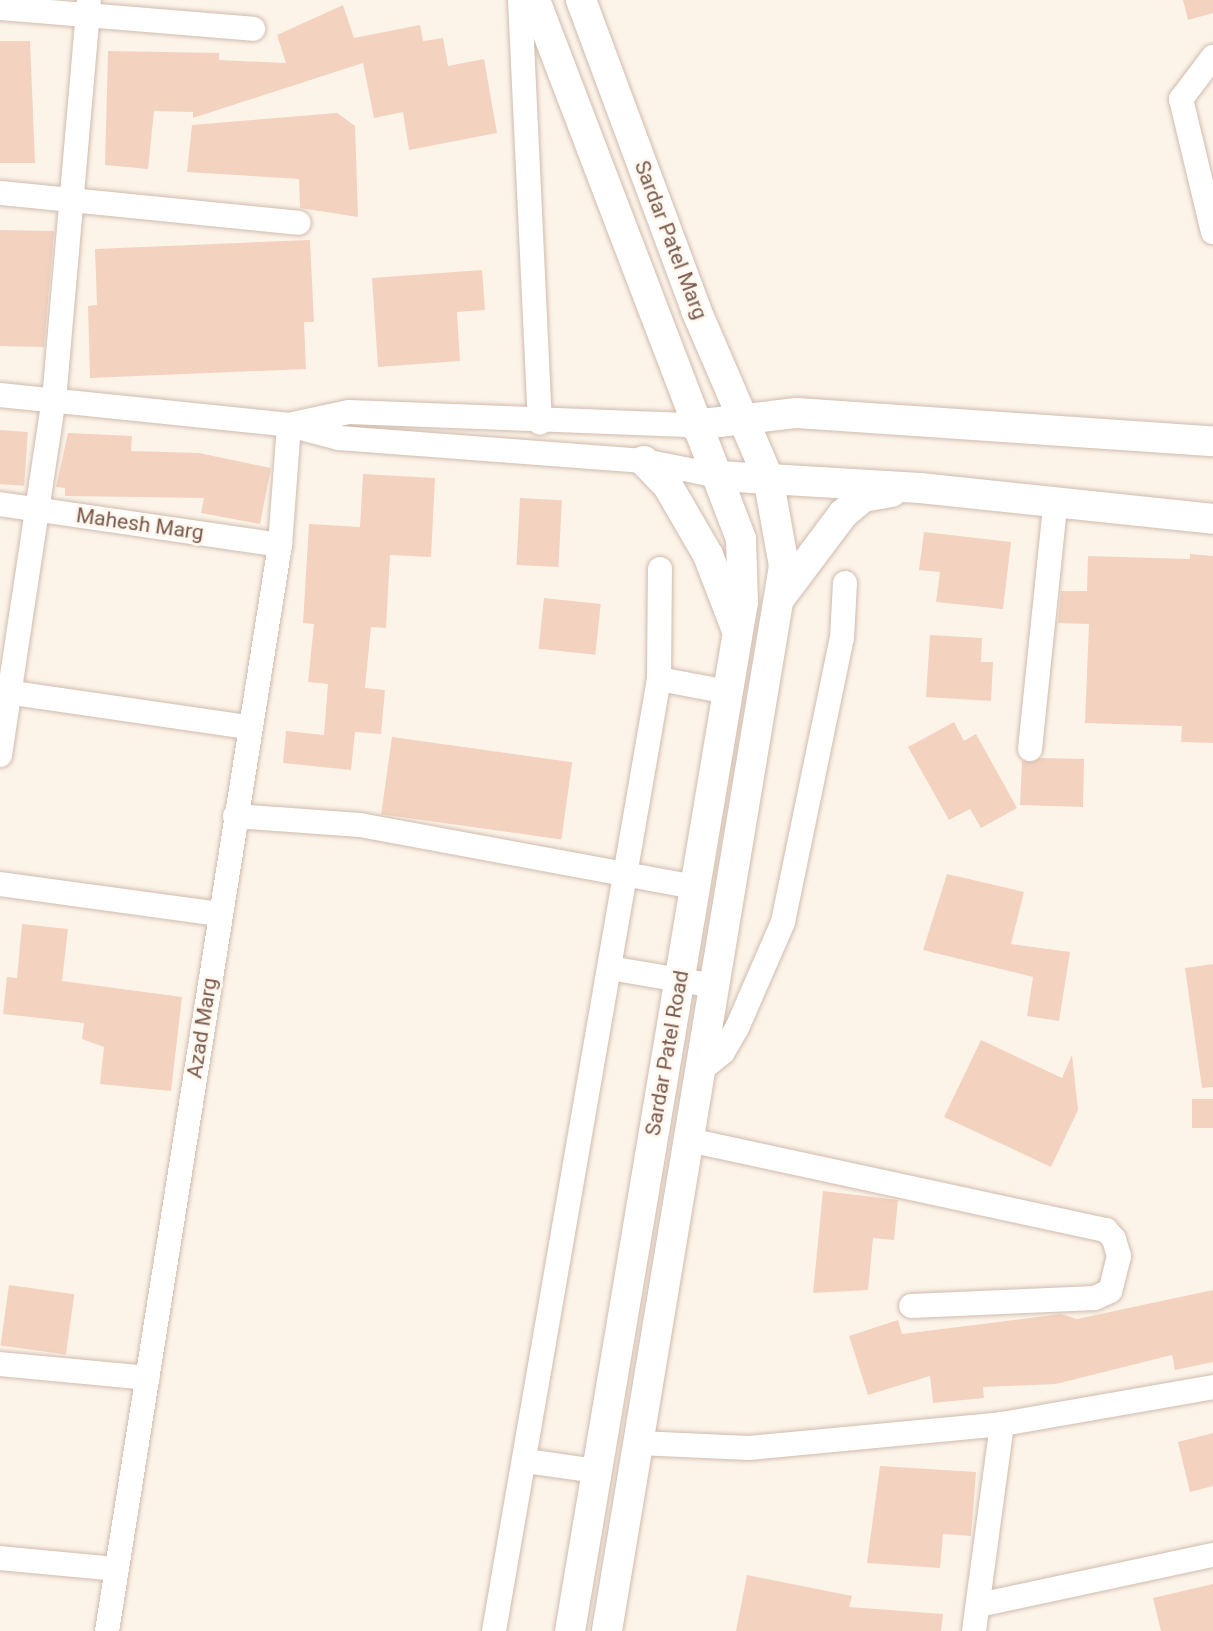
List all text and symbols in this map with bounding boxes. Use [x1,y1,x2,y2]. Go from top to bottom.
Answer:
street label: Sardar Patel Marg [629,157,713,323]
street label: Mahesh Marg [75,503,205,545]
street label: Sardar Patel Road [640,968,694,1138]
street label: Azad Marg [182,976,222,1080]

